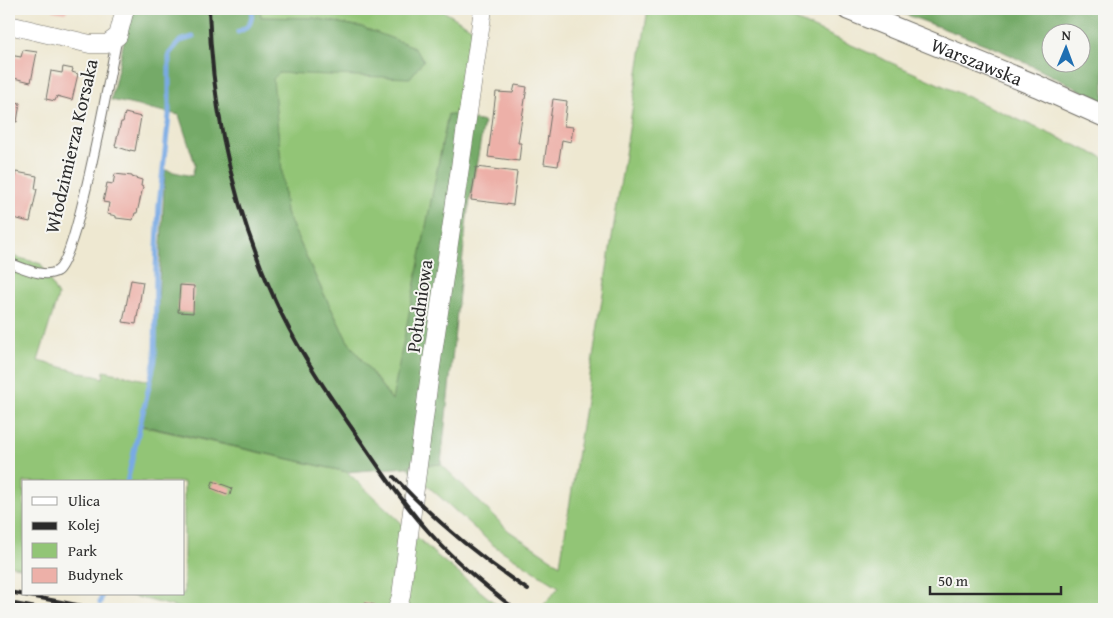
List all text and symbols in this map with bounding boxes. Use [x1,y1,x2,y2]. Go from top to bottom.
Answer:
north arrow [1040,22,1090,72]
text: N [1061,25,1072,45]
street label: Warszawska [927,30,1027,93]
street label: Włodzimierza Korsaka [37,56,105,236]
street label: Południowa [399,258,439,354]
legend [22,480,185,596]
text: Ulica [68,490,100,511]
text: Kolej [68,514,100,535]
text: Park [68,540,97,561]
scale bar [930,563,1062,595]
text: Budynek [68,564,124,585]
text: 50 m [938,570,969,591]

